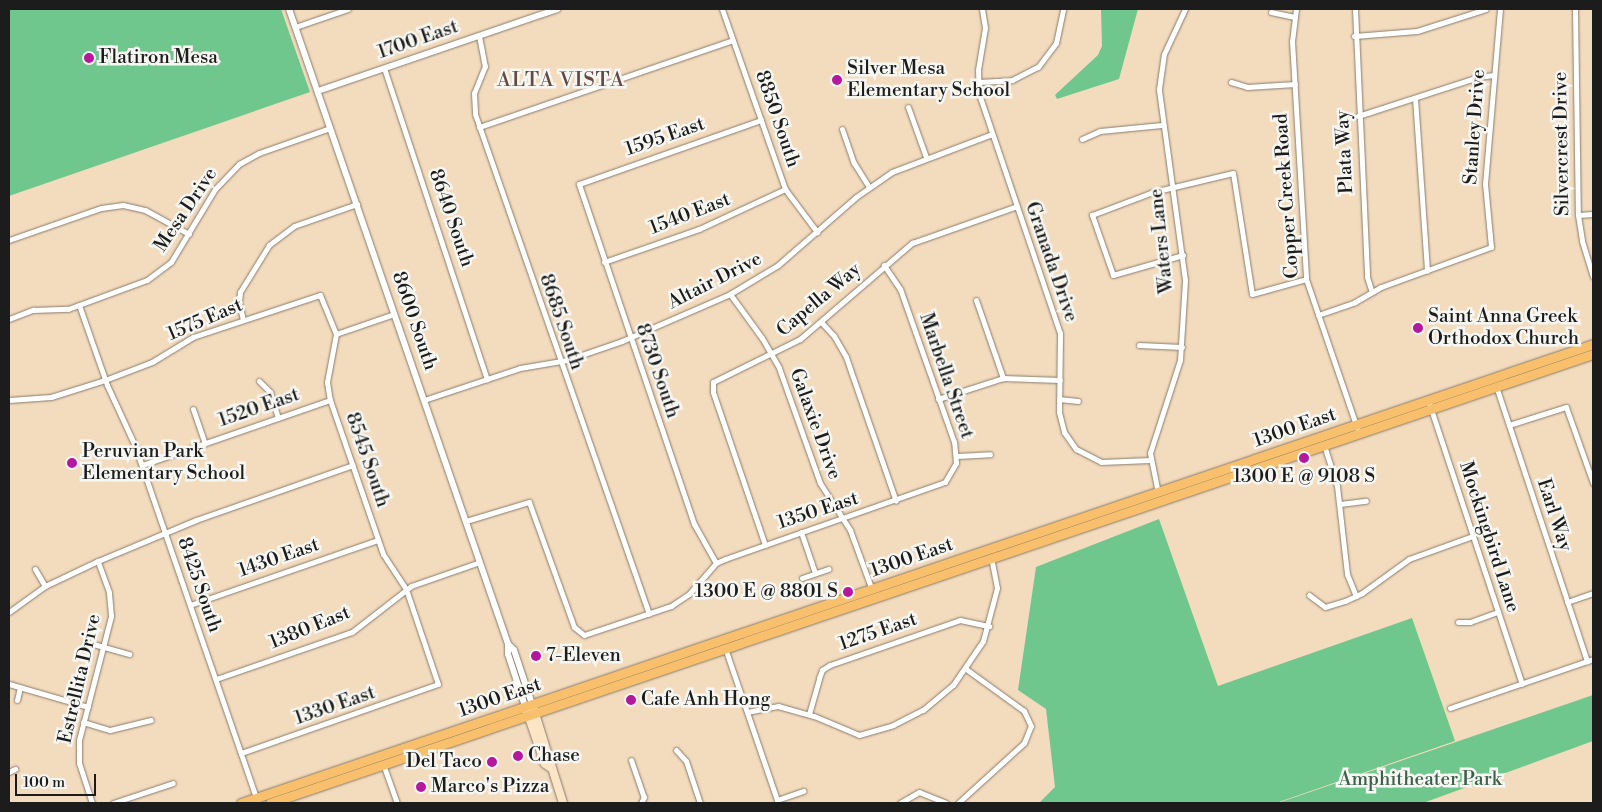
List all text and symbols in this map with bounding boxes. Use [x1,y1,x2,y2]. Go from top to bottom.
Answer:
street label: 1700 East [375,16,461,64]
place label: Flatiron Mesa [99,47,218,69]
marker: Flatiron Mesa [83,52,95,64]
place label: Silver Mesa Elementary School [847,58,1010,102]
district label: ALTA VISTA [496,68,626,92]
street label: 8850 South [750,68,804,170]
street label: Stanley Drive [1460,69,1490,185]
street label: Silvercrest Drive [1549,72,1575,216]
marker: Silver Mesa Elementary School [831,74,843,86]
street label: Plata Way [1331,110,1359,194]
street label: 1595 East [622,113,708,161]
street label: Copper Creek Road [1270,113,1304,279]
street label: Mesa Drive [150,164,222,256]
street label: 8640 South [424,166,478,270]
street label: Waters Lane [1145,187,1179,295]
street label: 1540 East [646,188,734,240]
street label: Granada Drive [1020,199,1082,325]
street label: Altair Drive [664,248,766,314]
street label: Capella Way [772,258,866,342]
street label: 8600 South [386,269,442,373]
street label: 8685 South [534,271,588,373]
street label: 1575 East [164,294,246,346]
place label: Saint Anna Greek Orthodox Church [1428,306,1579,350]
street label: Marbella Street [914,310,978,442]
street label: 8730 South [630,321,684,421]
marker: Saint Anna Greek Orthodox Church [1412,322,1424,334]
street label: Galaxie Drive [784,365,846,483]
street label: 1520 East [216,384,302,432]
street label: 1300 East [1251,403,1339,453]
street label: 8545 South [340,410,394,510]
place label: Peruvian Park Elementary School [82,441,245,485]
marker: 1300 E @ 9108 S [1298,452,1310,464]
marker: Peruvian Park Elementary School [66,457,78,469]
street label: Mockingbird Lane [1454,459,1524,615]
place label: 1300 E @ 9108 S [1233,466,1375,488]
street label: Earl Way [1532,476,1576,554]
street label: 1350 East [775,487,861,535]
street label: 1300 East [868,533,956,583]
street label: 8425 South [172,534,226,636]
street label: 1430 East [236,534,322,582]
place label: 1300 E @ 8801 S [695,581,838,603]
marker: 1300 E @ 8801 S [842,586,854,598]
street label: 1380 East [266,602,354,654]
street label: 1275 East [836,608,920,656]
street label: Estrellita Drive [54,612,106,746]
place label: 7-Eleven [546,645,621,667]
marker: 7-Eleven [530,650,542,662]
street label: 1300 East [456,673,544,723]
street label: 1330 East [292,682,378,730]
place label: Cafe Anh Hong [641,689,770,711]
marker: Cafe Anh Hong [625,694,637,706]
place label: Chase [528,745,580,767]
marker: Chase [512,750,524,762]
place label: Del Taco [406,751,482,773]
marker: Del Taco [486,756,498,768]
scale bar [18,764,99,796]
park label: Amphitheater Park [1338,769,1502,791]
text: 100 m [23,773,65,792]
place label: Marco's Pizza [431,776,549,798]
marker: Marco's Pizza [415,781,427,793]

